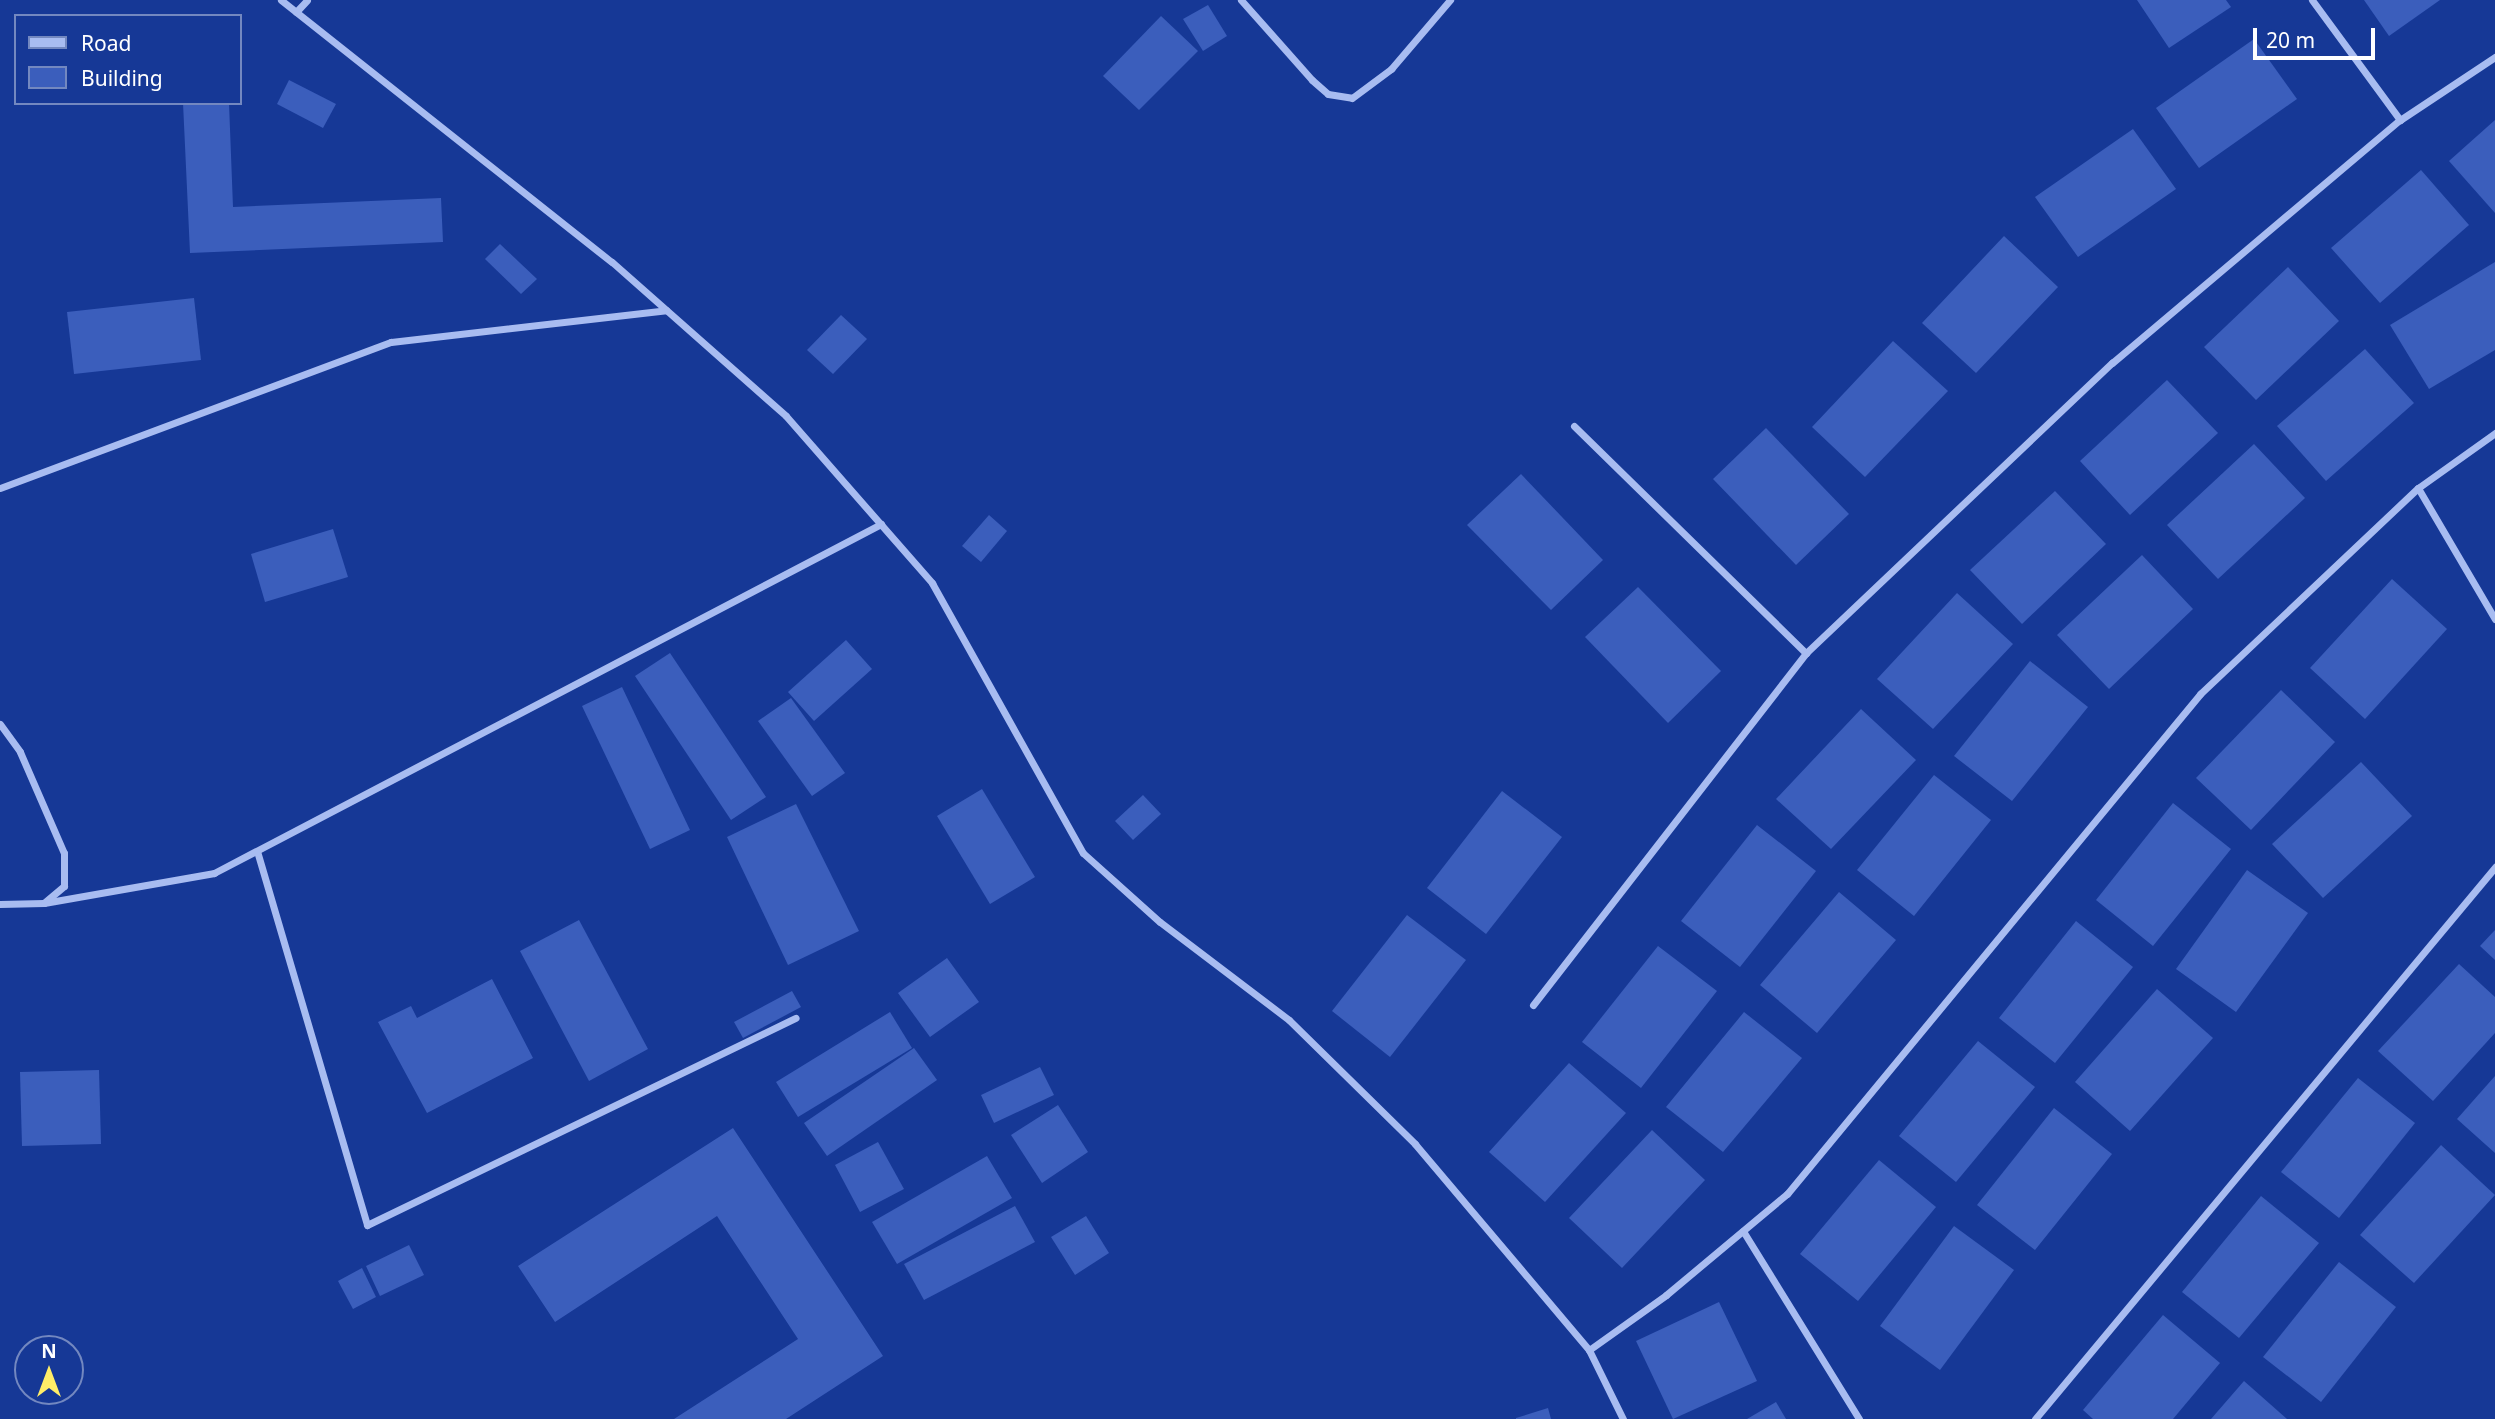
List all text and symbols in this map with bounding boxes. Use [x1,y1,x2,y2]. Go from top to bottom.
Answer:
legend [14,14,242,105]
scale bar [2257,14,2380,58]
text: 20 m [2266,26,2315,54]
text: Road [81,29,131,57]
text: Building [81,64,163,92]
north arrow [14,1335,84,1405]
text: N [41,1338,57,1364]

